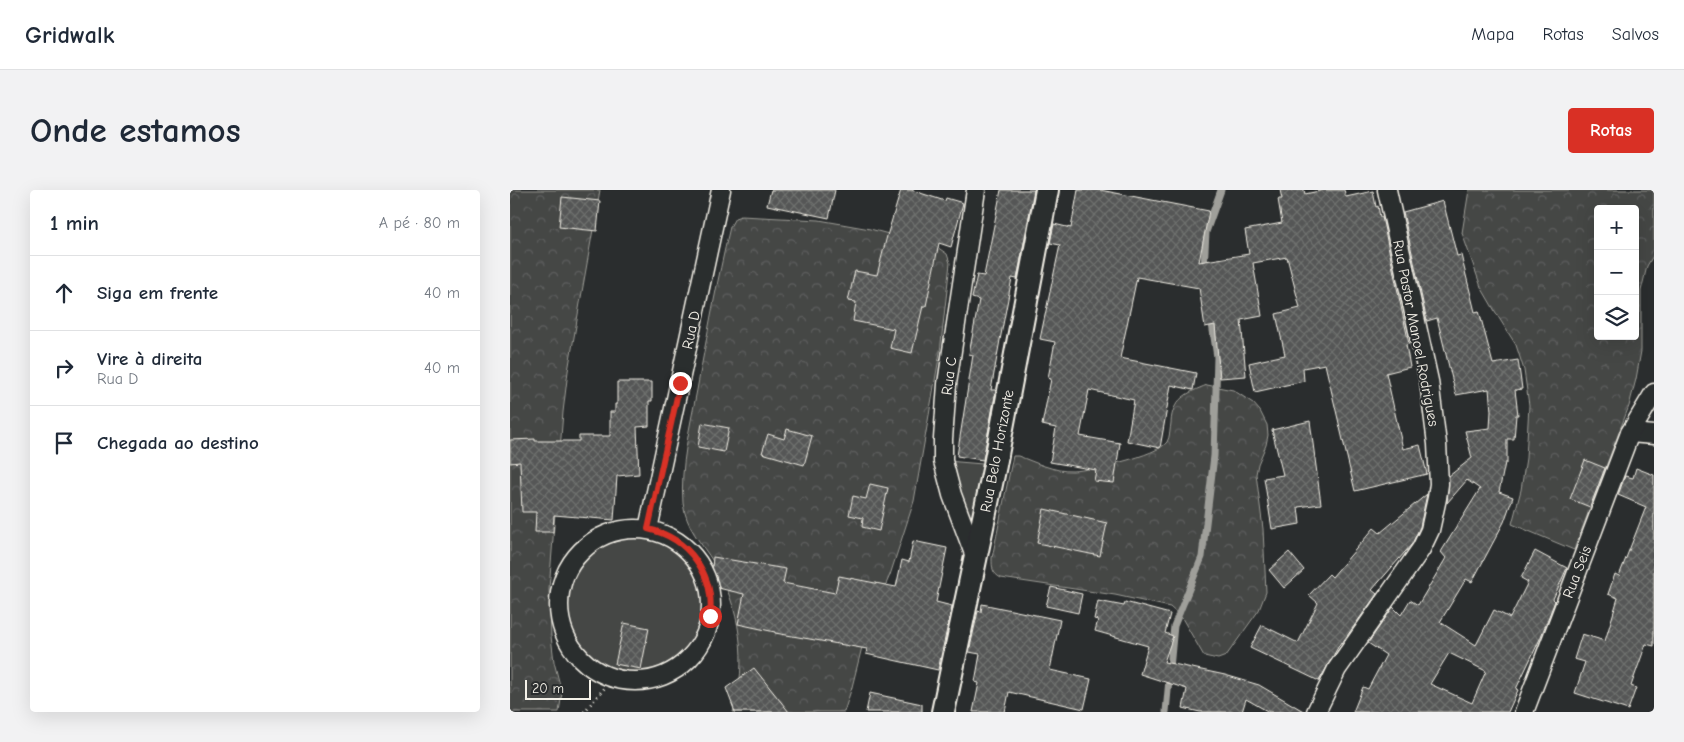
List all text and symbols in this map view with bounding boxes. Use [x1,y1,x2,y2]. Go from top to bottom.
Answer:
text: Gridwalk [25,21,114,49]
text: Mapa [1471,24,1515,45]
text: Rotas [1543,24,1584,45]
text: Salvos [1612,24,1659,45]
button: Rotas [1568,108,1654,153]
text: Onde estamos [30,110,241,151]
map controls [1594,205,1639,340]
button: + [1594,205,1639,250]
text: 1 min [50,211,99,235]
text: A pé · 80 m [379,214,460,232]
street label: Rua Pastor Manoel Rodrigues [1389,238,1443,428]
button: − [1594,250,1639,295]
icon: ahead [50,279,78,307]
text: Siga em frente [97,282,218,304]
text: 40 m [424,284,460,302]
button: layers [1594,295,1639,340]
street label: Rua D [678,309,704,351]
text: Vire à direita [97,348,202,370]
icon: right [50,354,78,382]
street label: Rua C [937,356,961,396]
text: 40 m [424,359,460,377]
text: Rua D [97,370,138,388]
route end [669,372,692,395]
street label: Rua Belo Horizonte [976,388,1018,514]
icon: arrive [50,429,78,457]
text: Chegada ao destino [97,432,259,454]
street label: Rua Seis [1559,543,1595,601]
route start [699,605,722,628]
scale bar [525,677,591,700]
text: 20 m [532,680,564,697]

